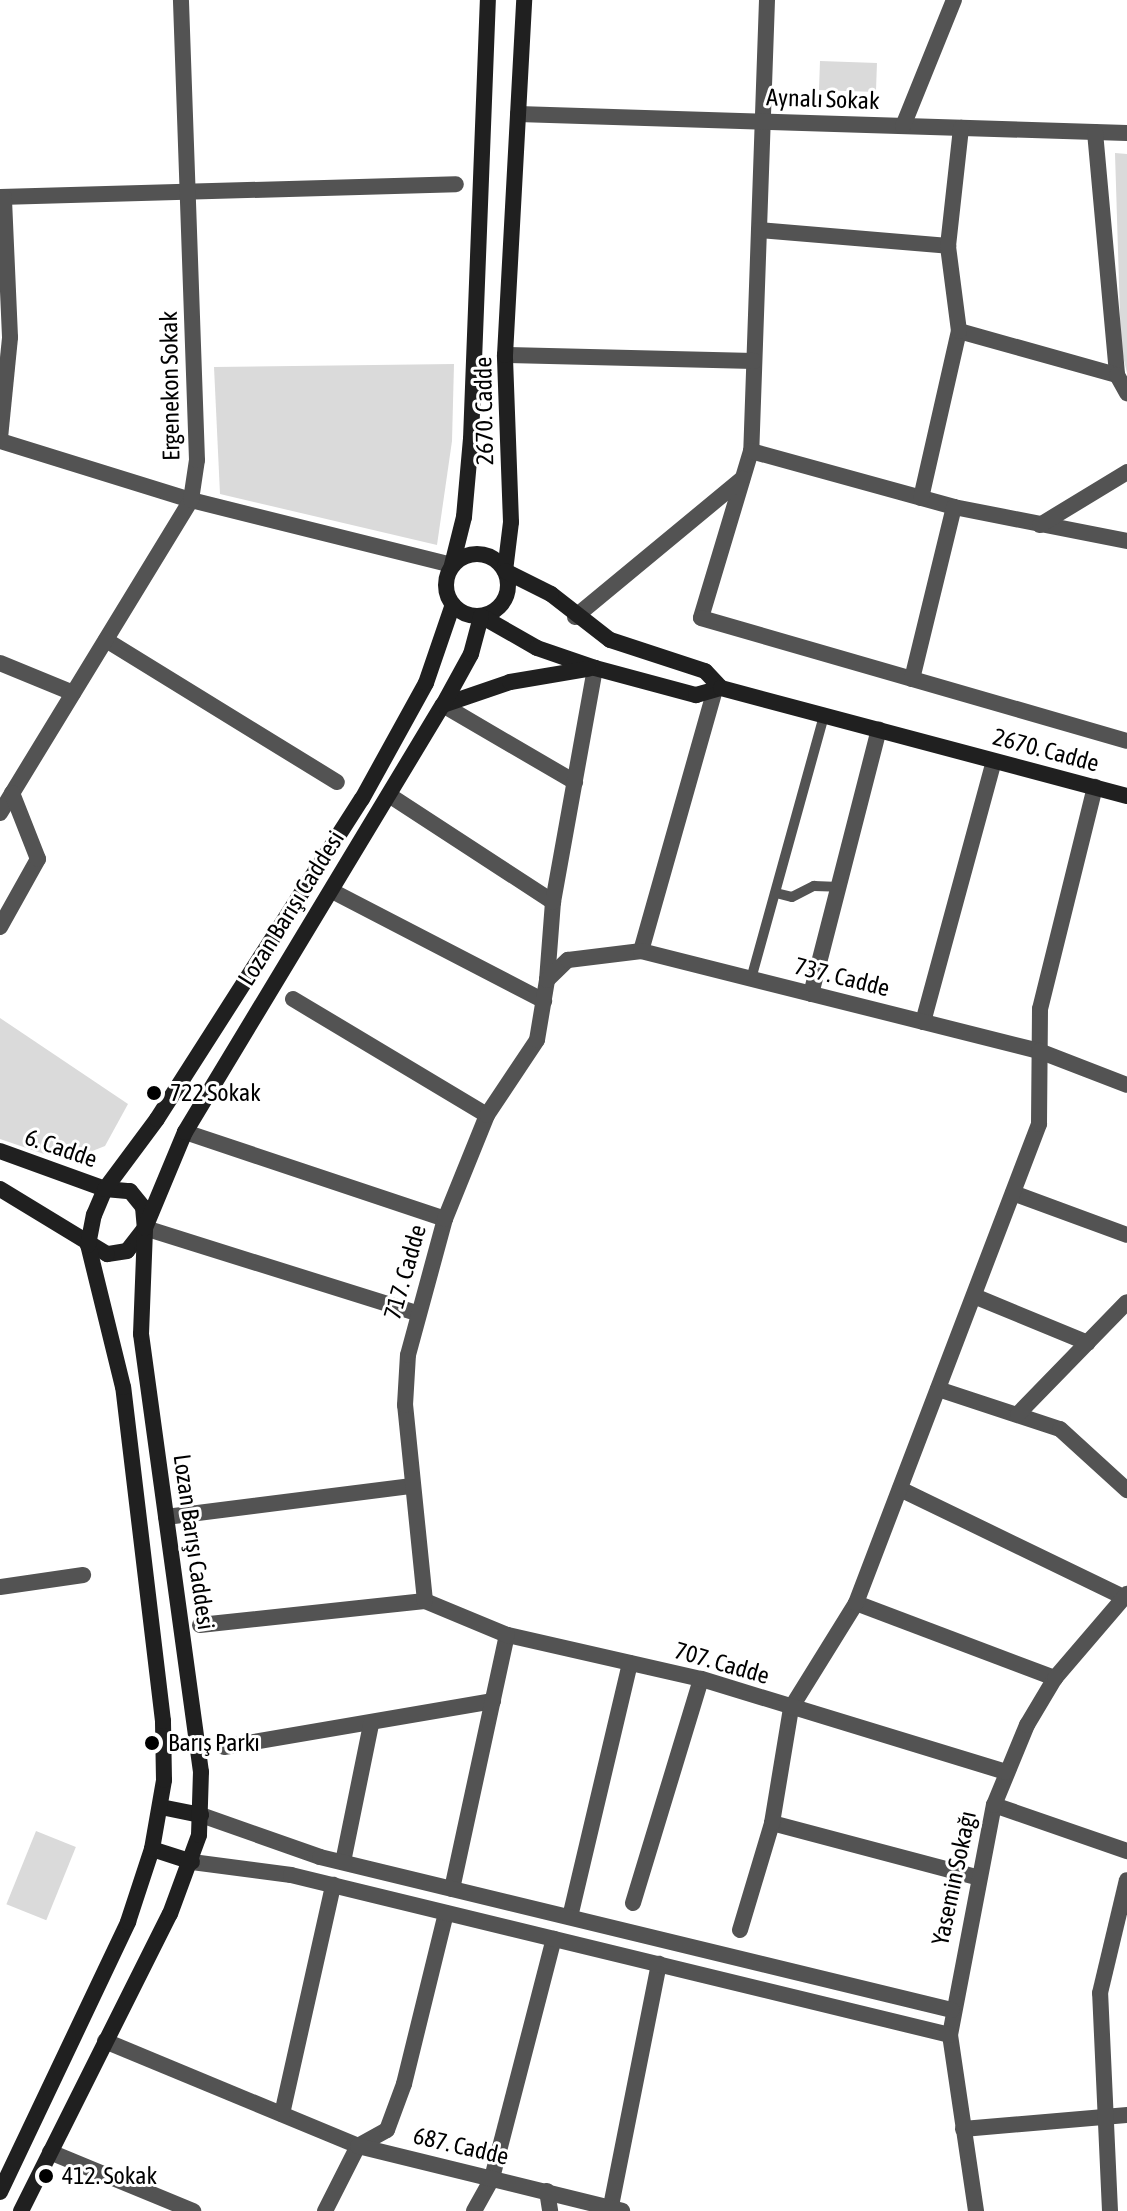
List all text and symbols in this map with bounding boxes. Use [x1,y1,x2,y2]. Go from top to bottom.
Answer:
street label: Aynalı Sokak [766,83,880,115]
street label: Ergenekon Sokak [154,311,186,461]
street label: 2670. Cadde [469,357,499,465]
street label: 2670. Cadde [990,722,1102,778]
street label: Lozan Barışı Caddesi [232,825,350,991]
street label: 737. Cadde [791,951,893,1003]
place label: 722 Sokak [170,1079,261,1107]
marker: 722 Sokak [145,1084,163,1102]
street label: 6. Cadde [21,1122,101,1174]
street label: 717. Cadde [378,1221,432,1323]
street label: Lozan Barışı Caddesi [167,1452,221,1632]
street label: 707. Cadde [671,1636,773,1690]
place label: Barış Parkı [168,1729,260,1757]
marker: Barış Parkı [143,1734,161,1752]
street label: Yasemin Sokağı [926,1808,982,1948]
street label: 687. Cadde [410,2121,512,2171]
place label: 412. Sokak [62,2162,157,2190]
marker: 412. Sokak [37,2167,55,2185]

